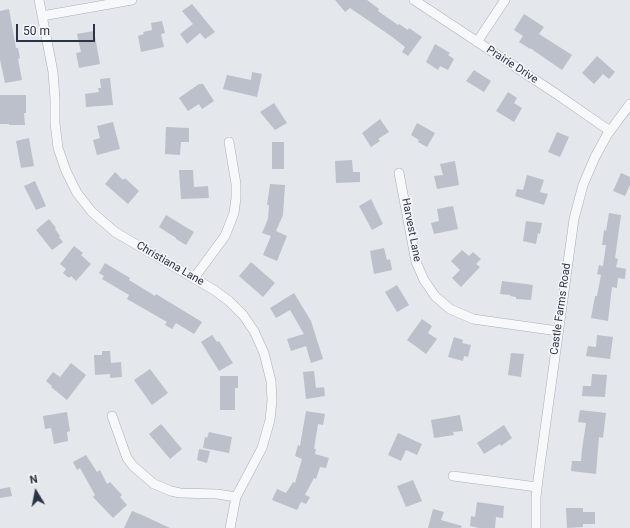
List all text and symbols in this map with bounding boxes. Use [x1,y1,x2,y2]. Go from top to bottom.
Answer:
scale bar [18,16,97,42]
text: 50 m [23,24,50,38]
street label: Prairie Drive [484,43,540,87]
street label: Harvest Lane [398,197,424,263]
street label: Christiana Lane [134,239,206,289]
street label: Castle Farms Road [548,262,574,356]
north arrow [16,472,56,512]
text: N [29,473,39,487]

